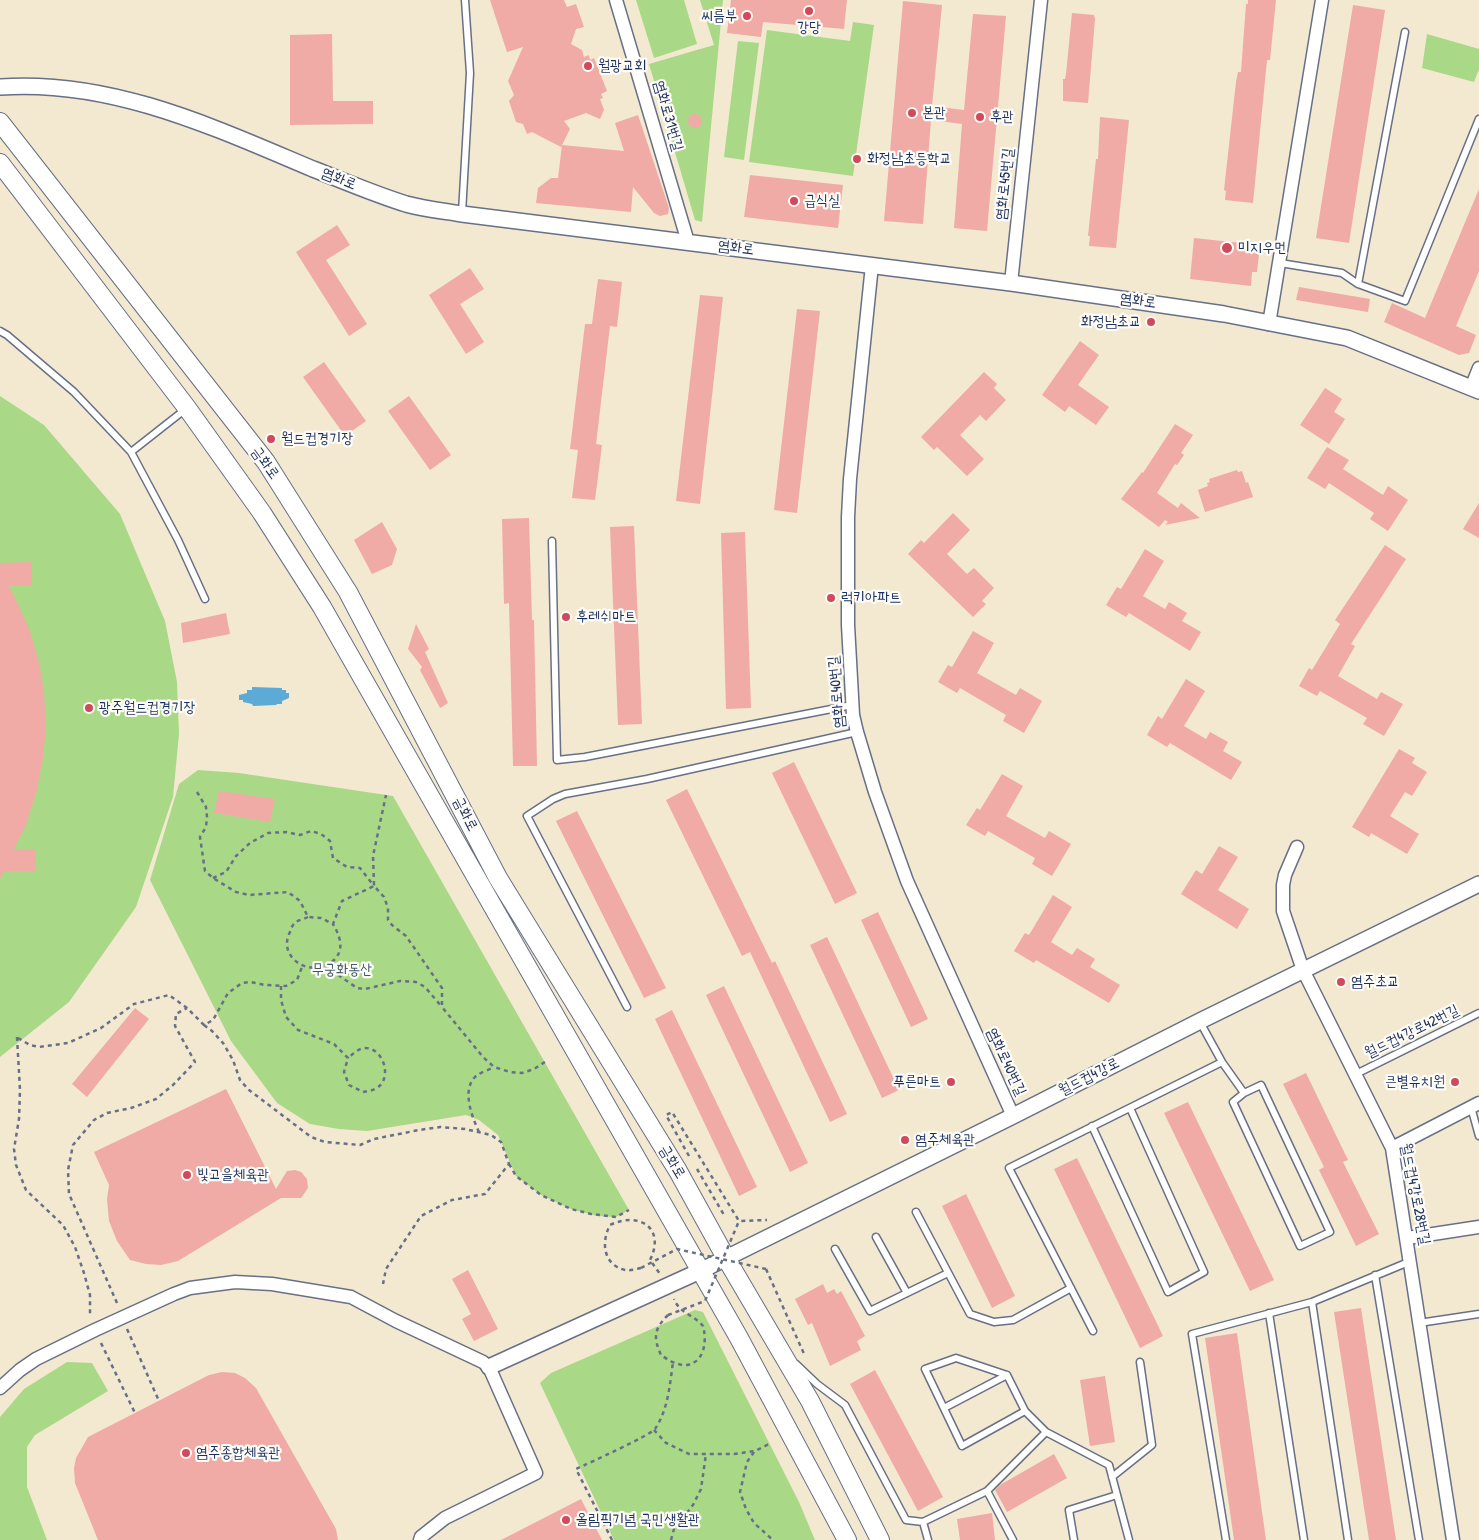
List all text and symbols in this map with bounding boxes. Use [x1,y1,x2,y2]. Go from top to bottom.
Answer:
marker: 강당 [803,5,815,17]
place label: 씨름부 [701,7,737,25]
marker: 씨름부 [741,10,753,22]
place label: 강당 [797,19,821,37]
place label: 월광교회 [598,57,646,75]
marker: 월광교회 [582,60,594,72]
street label: 염화로31번길 [649,79,687,153]
place label: 본관 [922,104,946,122]
marker: 본관 [906,107,918,119]
place label: 후관 [990,108,1014,126]
marker: 후관 [974,111,986,123]
street label: 염화로45번길 [992,147,1018,221]
place label: 화정남초등학교 [867,150,951,168]
marker: 화정남초등학교 [851,153,863,165]
street label: 염화로 [319,164,359,194]
place label: 급식실 [804,192,840,210]
marker: 급식실 [788,195,800,207]
street label: 염화로 [717,237,755,259]
place label: 미지우먼 [1238,239,1286,257]
marker: 미지우먼 [1220,241,1234,255]
street label: 염화로 [1119,290,1157,312]
place label: 화정남초교 [1081,313,1141,331]
marker: 화정남초교 [1145,316,1157,328]
place label: 월드컵경기장 [281,430,353,448]
marker: 월드컵경기장 [265,433,277,445]
street label: 금화로 [247,443,283,483]
place label: 럭키아파트 [841,589,901,607]
marker: 럭키아파트 [825,592,837,604]
place label: 후레쉬마트 [576,608,636,626]
marker: 후레쉬마트 [560,611,572,623]
street label: 염화로40번길 [825,655,849,729]
place label: 광주월드컵경기장 [99,699,196,717]
marker: 광주월드컵경기장 [83,702,95,714]
street label: 금화로 [449,794,481,834]
park label: 무궁화동산 [312,961,372,979]
place label: 염주초교 [1351,973,1399,991]
marker: 염주초교 [1335,976,1347,988]
street label: 월드컵4강로42번길 [1362,1001,1462,1063]
street label: 염화로40번길 [982,1025,1030,1099]
street label: 월드컵4강로 [1056,1054,1122,1100]
place label: 푸른마트 [893,1073,941,1091]
place label: 큰별유치원 [1385,1073,1445,1091]
marker: 푸른마트 [945,1076,957,1088]
marker: 큰별유치원 [1449,1076,1461,1088]
place label: 염주체육관 [915,1131,975,1149]
marker: 염주체육관 [899,1134,911,1146]
street label: 월드컵4강로28번길 [1396,1141,1434,1247]
street label: 금화로 [655,1142,689,1182]
place label: 빛고을체육관 [197,1166,269,1184]
marker: 빛고을체육관 [181,1169,193,1181]
place label: 염주종합체육관 [196,1444,280,1462]
marker: 염주종합체육관 [180,1447,192,1459]
place label: 올림픽기념 국민생활관 [576,1511,700,1529]
marker: 올림픽기념 국민생활관 [560,1514,572,1526]

